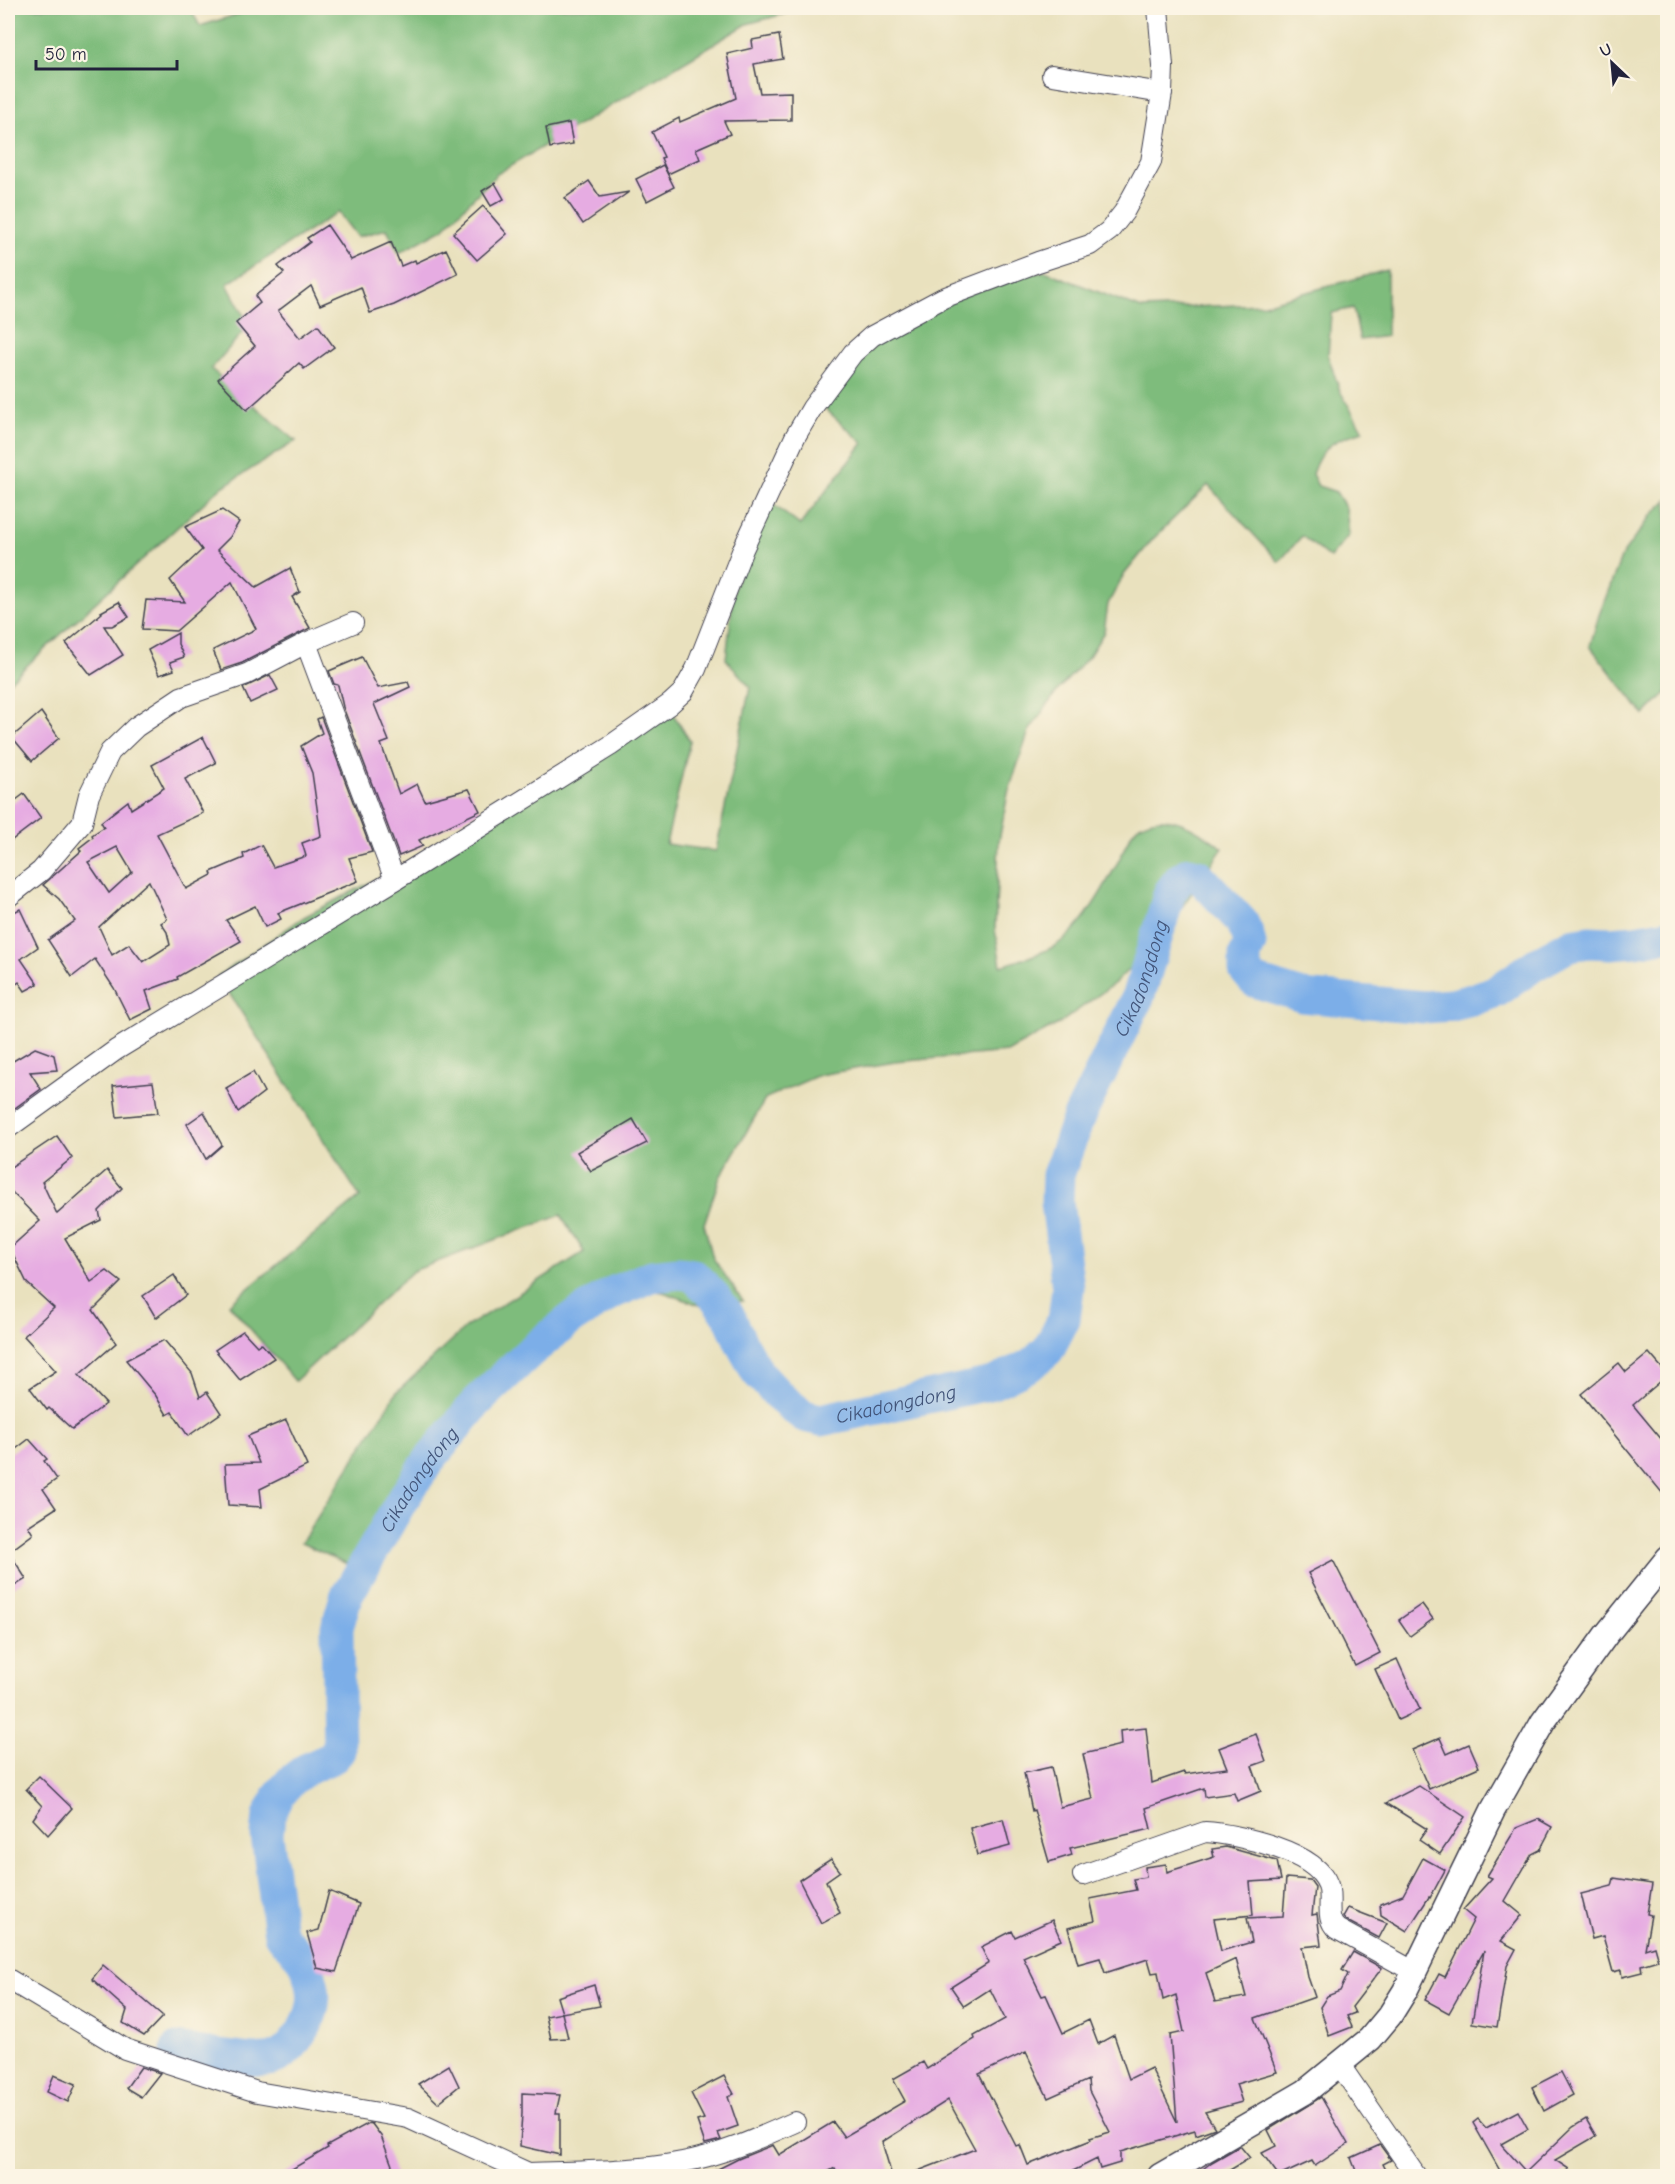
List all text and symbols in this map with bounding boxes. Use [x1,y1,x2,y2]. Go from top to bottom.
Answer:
scale bar [36,33,177,71]
north arrow [1582,33,1642,93]
text: U [1597,40,1615,61]
text: 50 m [45,44,87,65]
water label: Cikadongdong [1109,917,1172,1040]
water label: Cikadongdong [834,1380,958,1428]
water label: Cikadongdong [375,1422,463,1536]

